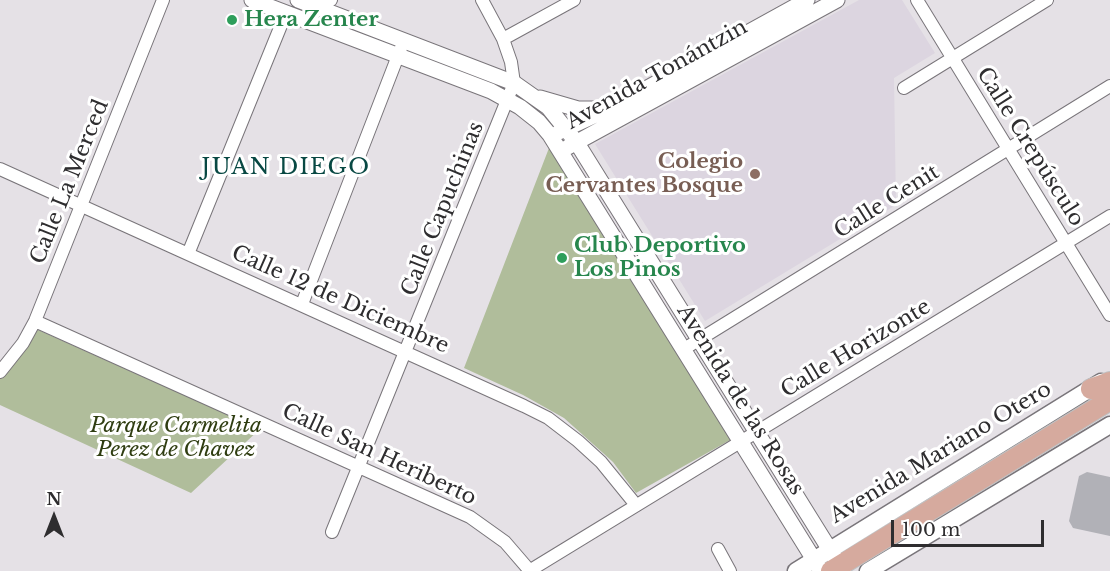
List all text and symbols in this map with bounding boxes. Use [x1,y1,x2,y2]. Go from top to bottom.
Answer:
place label: Hera Zenter [244,7,379,33]
marker: Hera Zenter [225,13,239,27]
street label: Avenida Tonántzin [562,15,752,135]
street label: Calle Crepúsculo [971,63,1089,231]
street label: Calle La Merced [26,96,114,268]
street label: Calle Capuchinas [397,118,489,300]
place label: Colegio Cervantes Bosque [545,149,743,199]
district label: JUAN DIEGO [201,155,371,181]
street label: Calle Cenit [830,160,944,244]
marker: Colegio Cervantes Bosque [748,167,762,181]
place label: Club Deportivo Los Pinos [574,233,746,283]
street label: Calle 12 de Diciembre [228,241,452,359]
marker: Club Deportivo Los Pinos [555,251,569,265]
street label: Calle Horizonte [777,294,935,404]
street label: Avenida de las Rosas [671,300,809,500]
street label: Avenida Mariano Otero [826,377,1056,529]
street label: Calle San Heriberto [278,399,480,511]
park label: Parque Carmelita Perez de Chavez [90,413,262,463]
north arrow [24,487,84,547]
text: N [46,489,62,509]
scale bar [894,508,1047,546]
text: 100 m [902,519,960,541]

